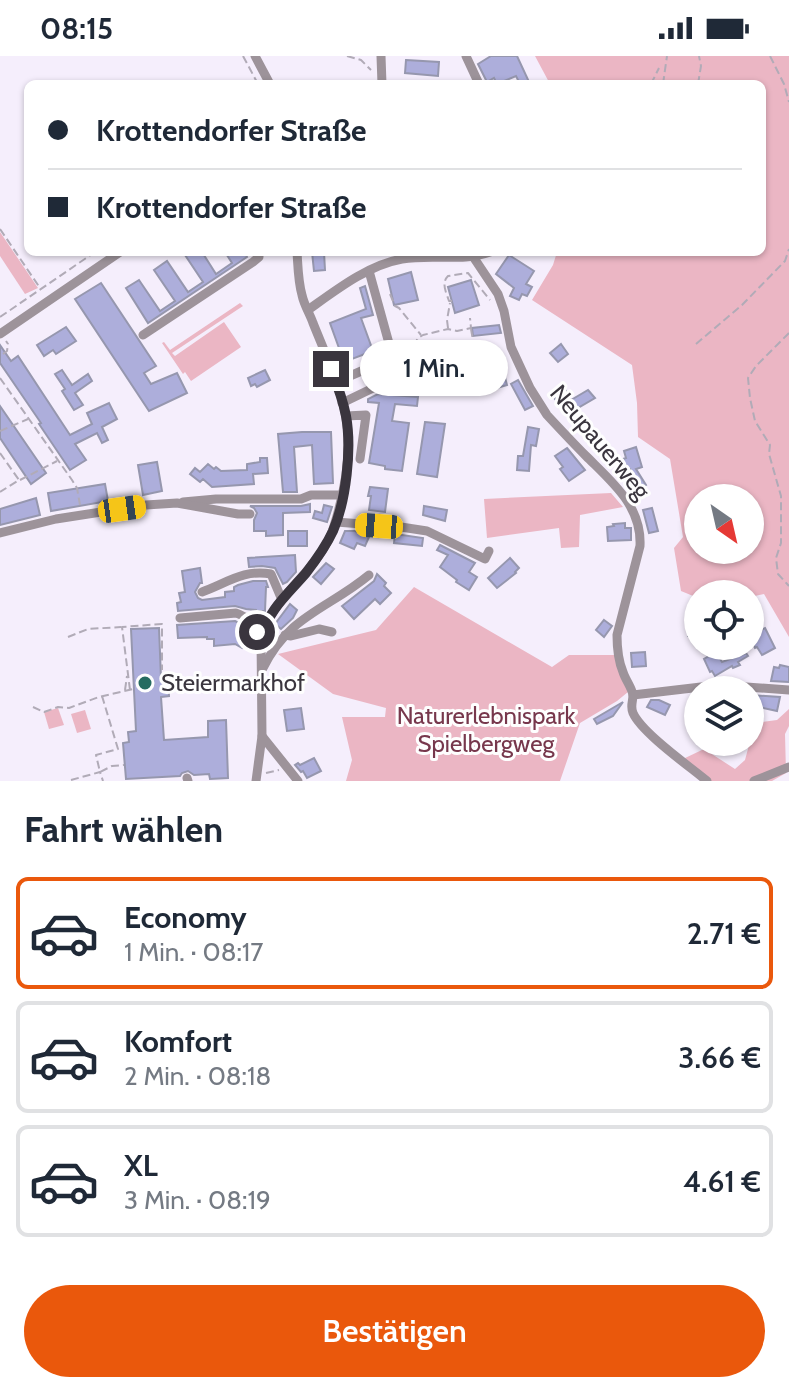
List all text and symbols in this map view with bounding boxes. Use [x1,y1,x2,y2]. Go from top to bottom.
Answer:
text: 08:15 [40,10,113,47]
text: Krottendorfer Straße [96,112,366,149]
text: Krottendorfer Straße [96,189,366,226]
callout: 1 Min. [359,341,507,397]
route end [313,351,349,387]
text: 1 Min. [403,352,465,384]
street label: Neupauerweg [544,379,657,506]
north arrow [684,484,764,564]
map controls [684,484,764,756]
car [97,494,147,524]
car [354,512,404,540]
button: locate [684,580,764,660]
route start [239,614,275,650]
place label: Steiermarkhof [161,668,305,697]
marker: Steiermarkhof [136,674,154,692]
button: layers [684,676,764,756]
park label: Naturerlebnispark Spielbergweg [397,701,576,758]
text: Fahrt wählen [24,807,223,851]
icon: car [28,897,100,969]
text: Economy [124,899,247,936]
text: 2.71 € [687,915,761,952]
text: 1 Min. · 08:17 [124,936,263,968]
icon: car [28,1021,100,1093]
text: Komfort [124,1023,232,1060]
text: 3.66 € [678,1039,761,1076]
text: 2 Min. · 08:18 [124,1060,271,1092]
icon: car [28,1145,100,1217]
text: XL [124,1147,158,1184]
text: 4.61 € [683,1163,761,1200]
text: 3 Min. · 08:19 [124,1184,271,1216]
button: Bestätigen [24,1285,765,1377]

